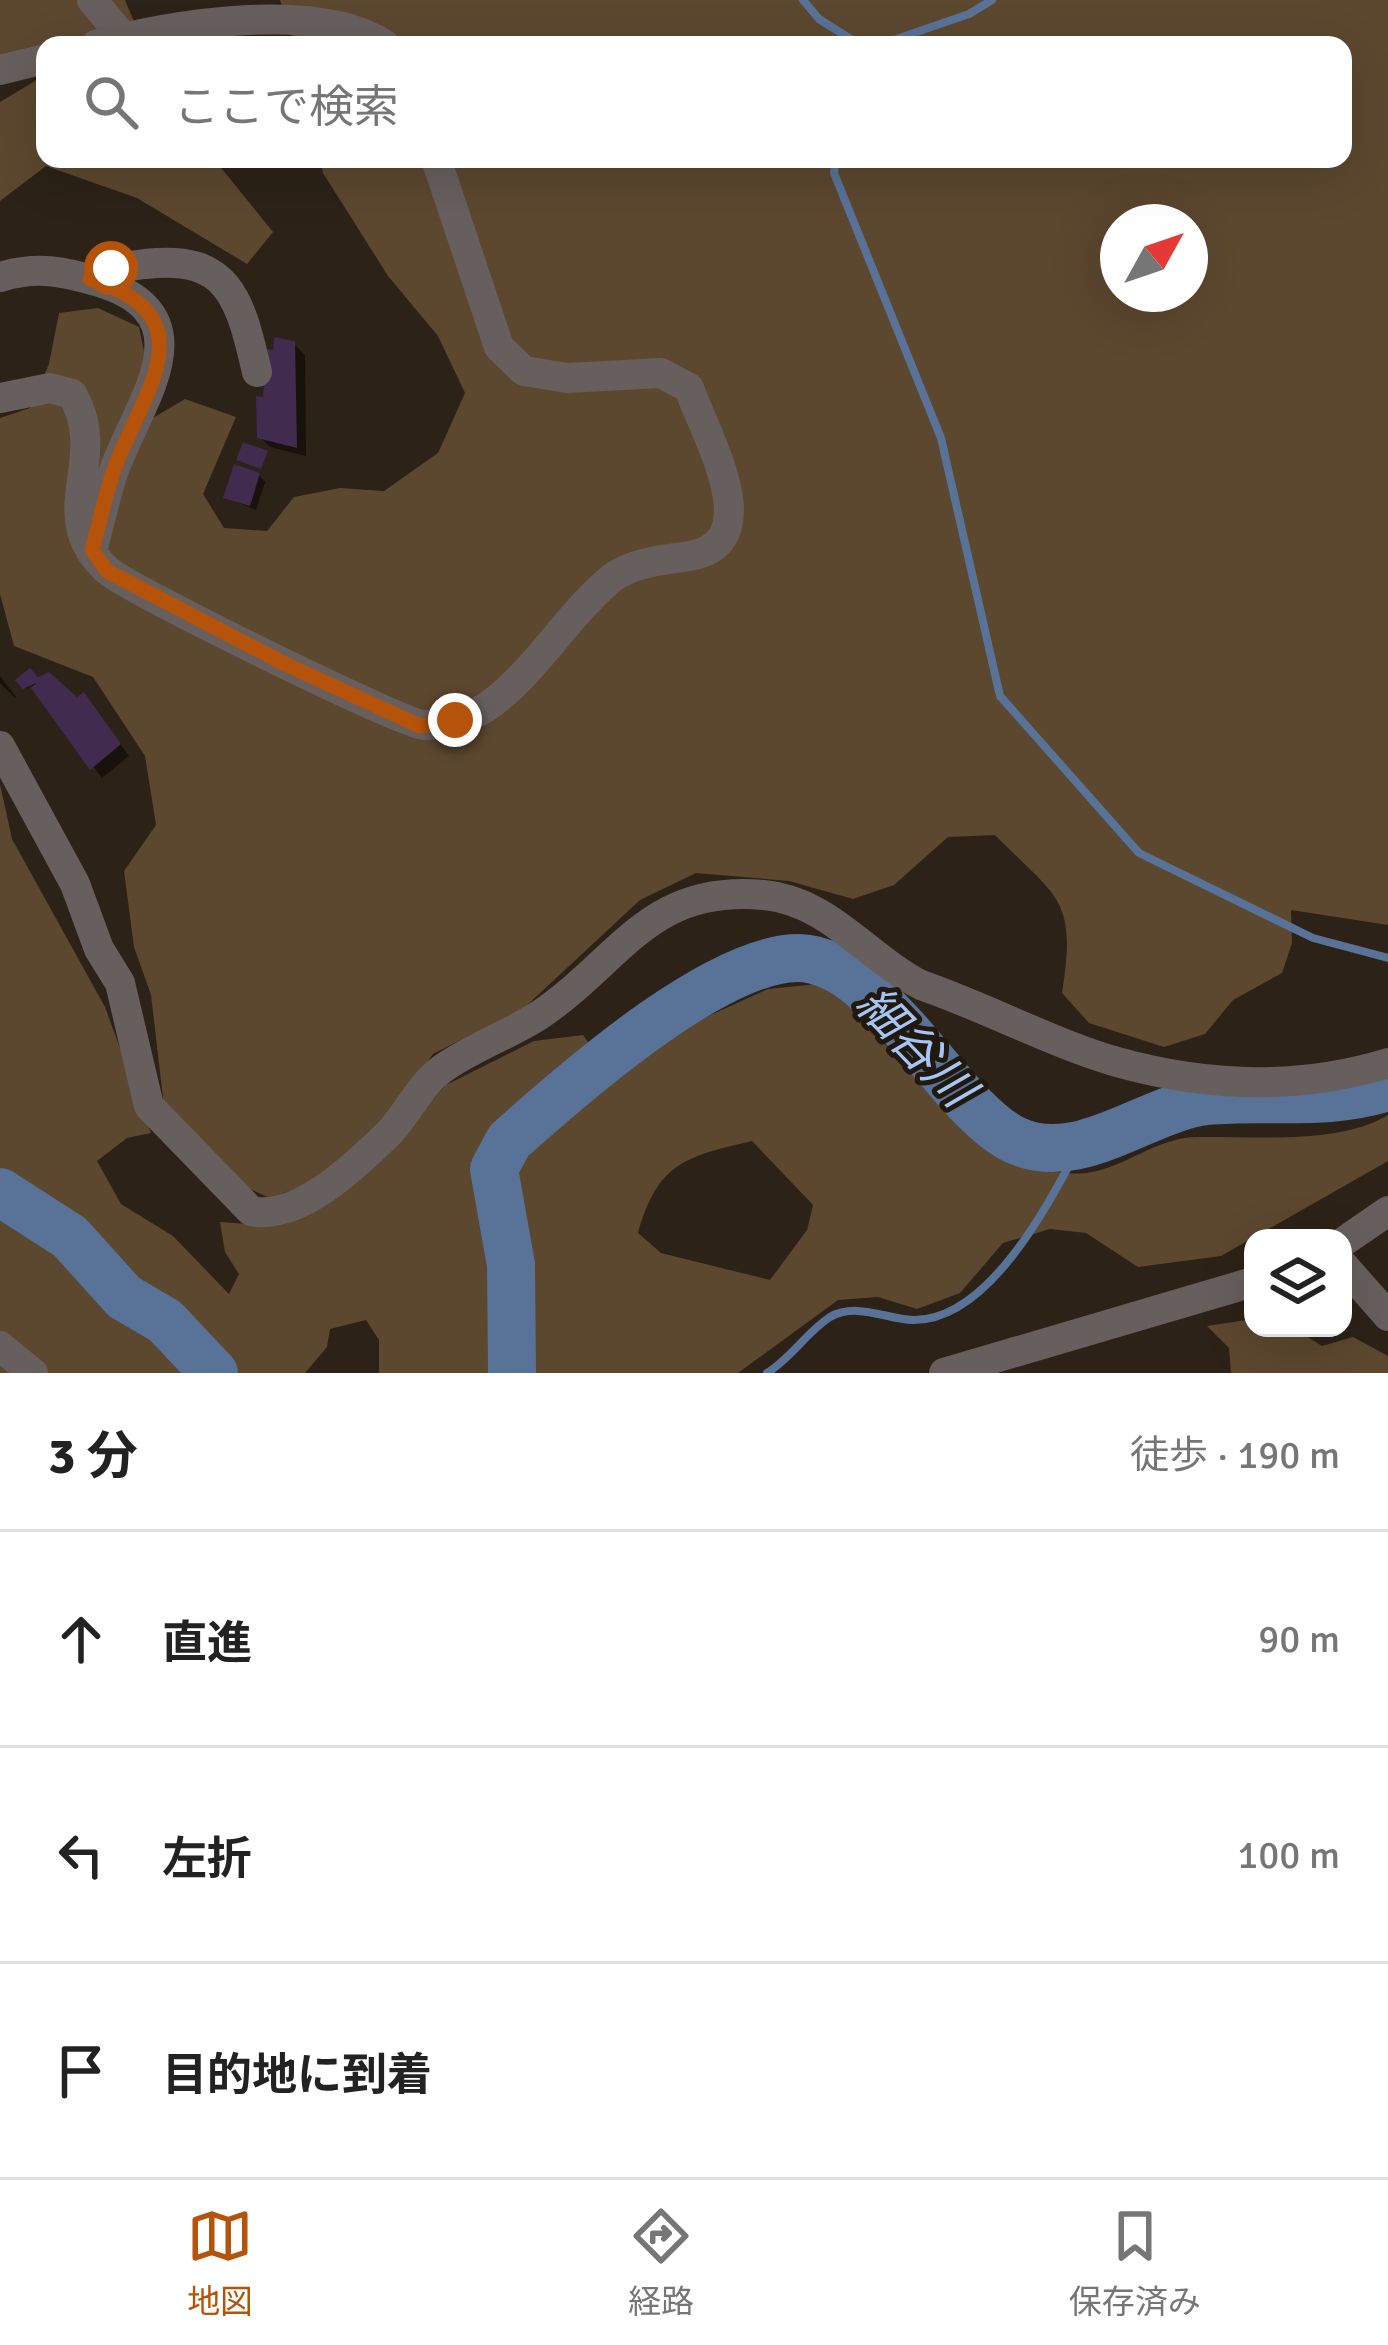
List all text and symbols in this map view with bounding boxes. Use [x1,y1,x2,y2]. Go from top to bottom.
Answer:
search box [36,36,1352,168]
icon: search [78,69,144,135]
text: ここで検索 [174,80,399,135]
north arrow [1100,204,1208,312]
route start [84,241,138,295]
route end [428,693,482,747]
water label: 細谷川 [844,975,990,1123]
map controls [1244,1229,1352,1337]
button: layers [1244,1229,1352,1337]
text: 3 分 [48,1425,138,1488]
text: 徒歩 · 190 m [1130,1431,1340,1479]
icon: ahead [48,1606,114,1672]
text: 90 m [1258,1615,1340,1663]
text: 直進 [162,1616,252,1671]
icon: left [48,1822,114,1888]
text: 100 m [1237,1831,1340,1879]
text: 左折 [162,1832,252,1887]
icon: arrive [48,2038,114,2104]
text: 目的地に到着 [162,2048,432,2103]
tab: 地図 [187,2203,253,2323]
tab: 経路 [628,2203,694,2323]
tab: 保存済み [1069,2203,1201,2323]

